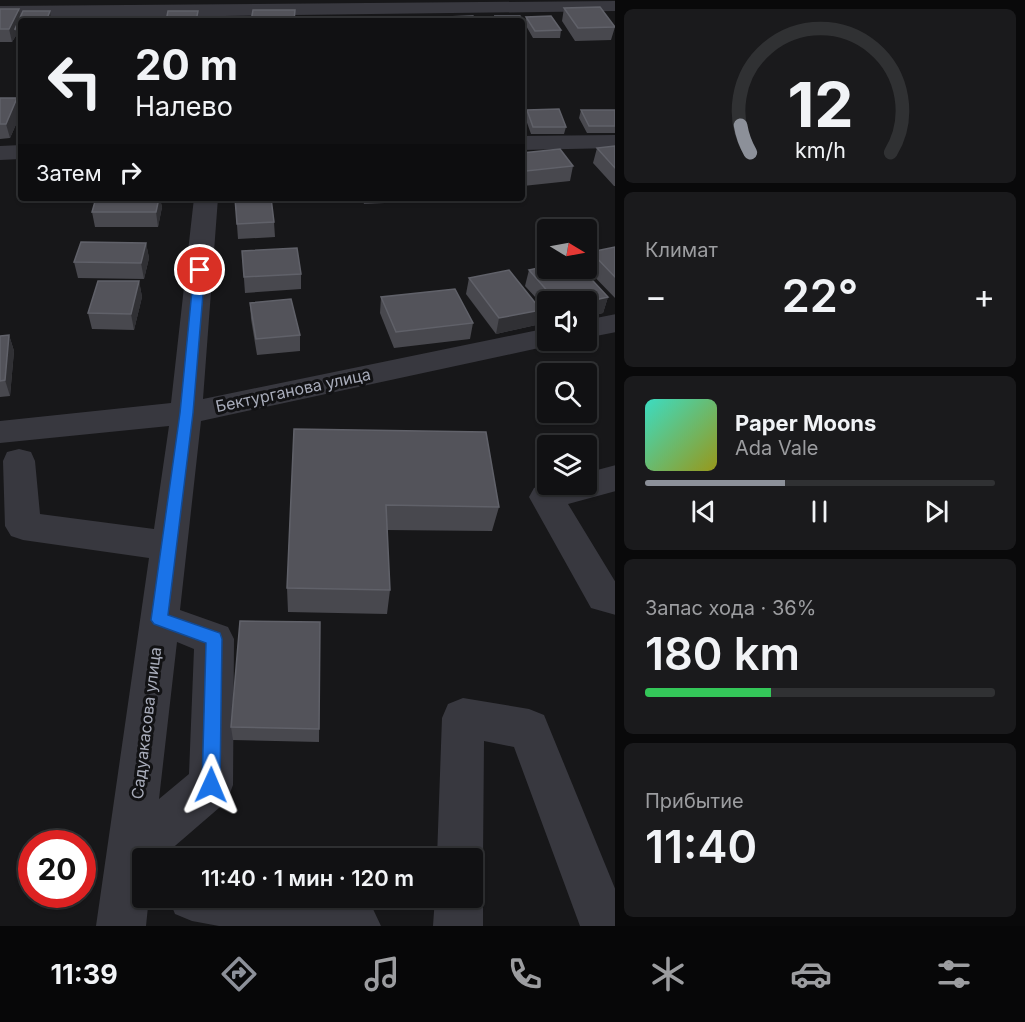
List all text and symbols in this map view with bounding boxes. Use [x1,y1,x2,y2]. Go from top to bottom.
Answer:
text: 20 m [135,39,238,90]
icon: left [36,42,114,120]
text: 12 [787,67,853,142]
text: Налево [135,90,233,123]
text: km/h [795,138,845,164]
icon: right [114,156,147,189]
text: Затем [36,160,102,186]
north arrow [537,219,597,279]
map controls [537,219,597,495]
text: Климат [645,238,718,262]
pin [174,244,225,295]
icon: arrive [183,253,216,286]
text: 22° [782,268,858,323]
text: − [645,276,667,316]
text: + [973,276,995,316]
button: sound [537,291,597,351]
button: search [537,363,597,423]
street label: Бектурганова улица [214,364,372,416]
text: Paper Moons [735,410,876,436]
button: layers [537,435,597,495]
text: Ada Vale [735,436,818,460]
icon: previous [687,495,720,528]
icon: pause [803,495,836,528]
icon: next [920,495,953,528]
text: Запас хода · 36% [645,596,816,620]
text: 180 km [645,626,800,681]
street label: Садуакасова улица [127,646,165,800]
position arrow [179,753,243,817]
text: Прибытие [645,789,744,813]
text: 11:40 [645,819,757,874]
speed limit sign: 20 [18,830,96,908]
text: 11:40 · 1 мин · 120 m [201,865,414,891]
icon: directions [218,953,260,995]
icon: music [361,953,403,995]
icon: phone [504,953,546,995]
icon: climate [647,953,689,995]
icon: car [790,953,832,995]
icon: filters [933,953,975,995]
text: 11:39 [50,958,118,991]

